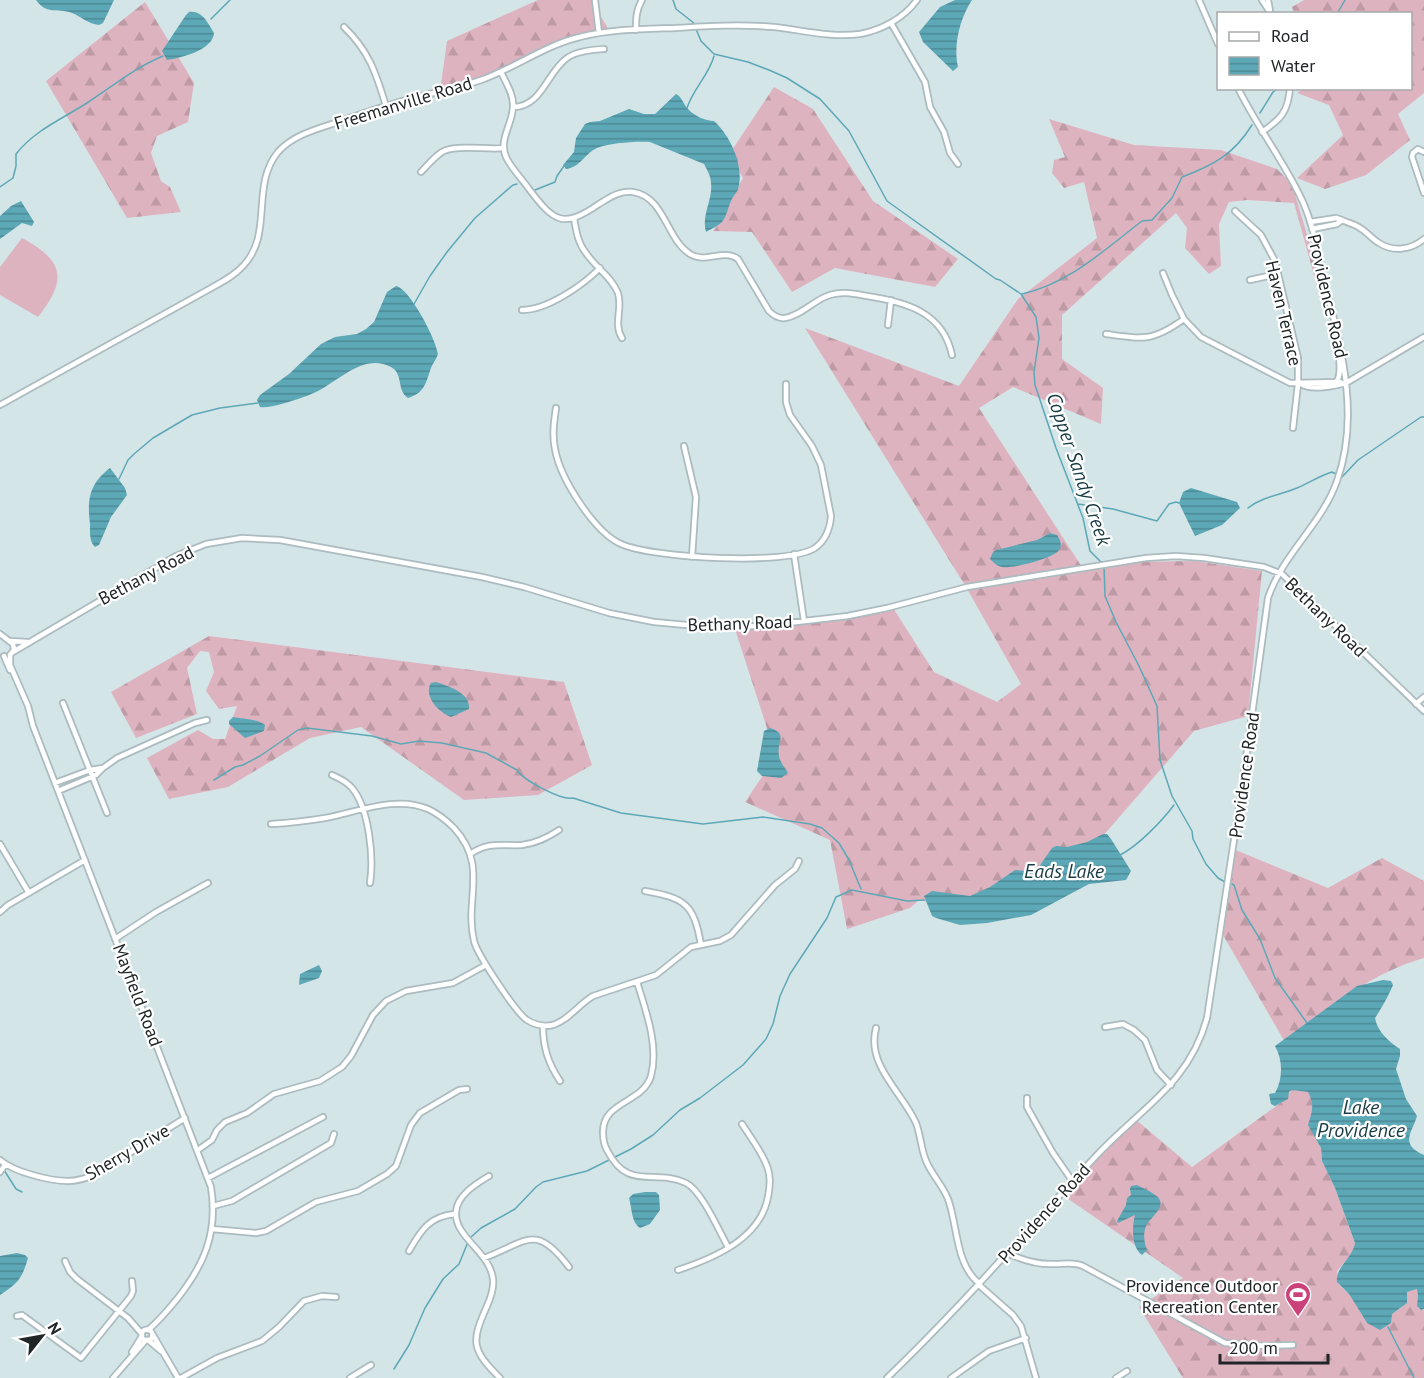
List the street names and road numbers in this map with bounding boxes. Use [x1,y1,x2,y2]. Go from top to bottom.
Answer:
street label: Freemanville Road [331,71,475,135]
street label: Providence Road [1303,232,1353,360]
street label: Haven Terrace [1261,258,1307,368]
street label: Bethany Road [94,540,198,610]
street label: Bethany Road [1280,572,1372,662]
street label: Bethany Road [687,610,793,636]
street label: Providence Road [1224,711,1264,839]
street label: Mayfield Road [108,940,168,1050]
street label: Sherry Drive [81,1119,173,1185]
street label: Providence Road [993,1158,1095,1268]

